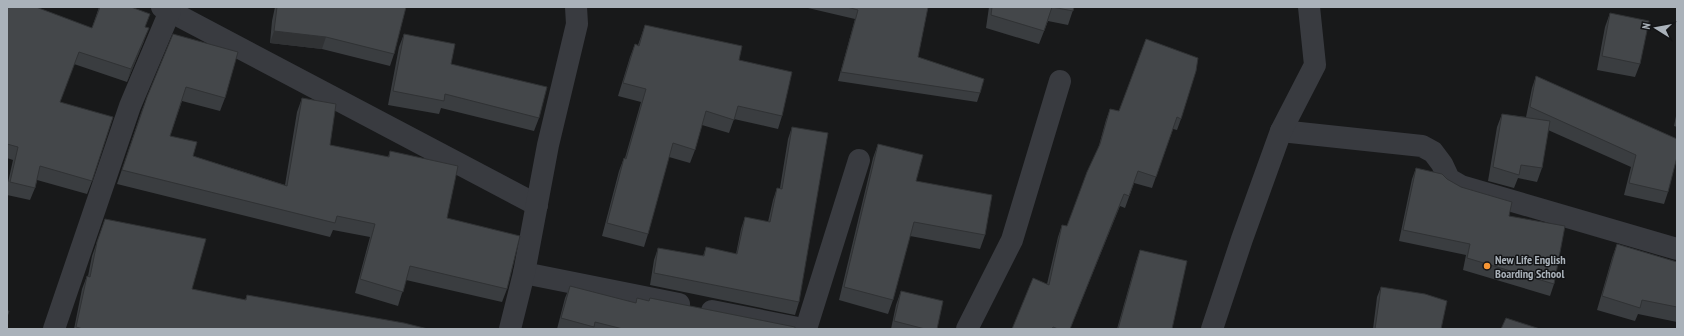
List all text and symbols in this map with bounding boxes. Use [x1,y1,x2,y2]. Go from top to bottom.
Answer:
north arrow [1636,8,1676,48]
text: N [1639,22,1654,30]
place label: New Life English Boarding School [1495,252,1566,281]
marker: New Life English Boarding School [1482,261,1492,271]

